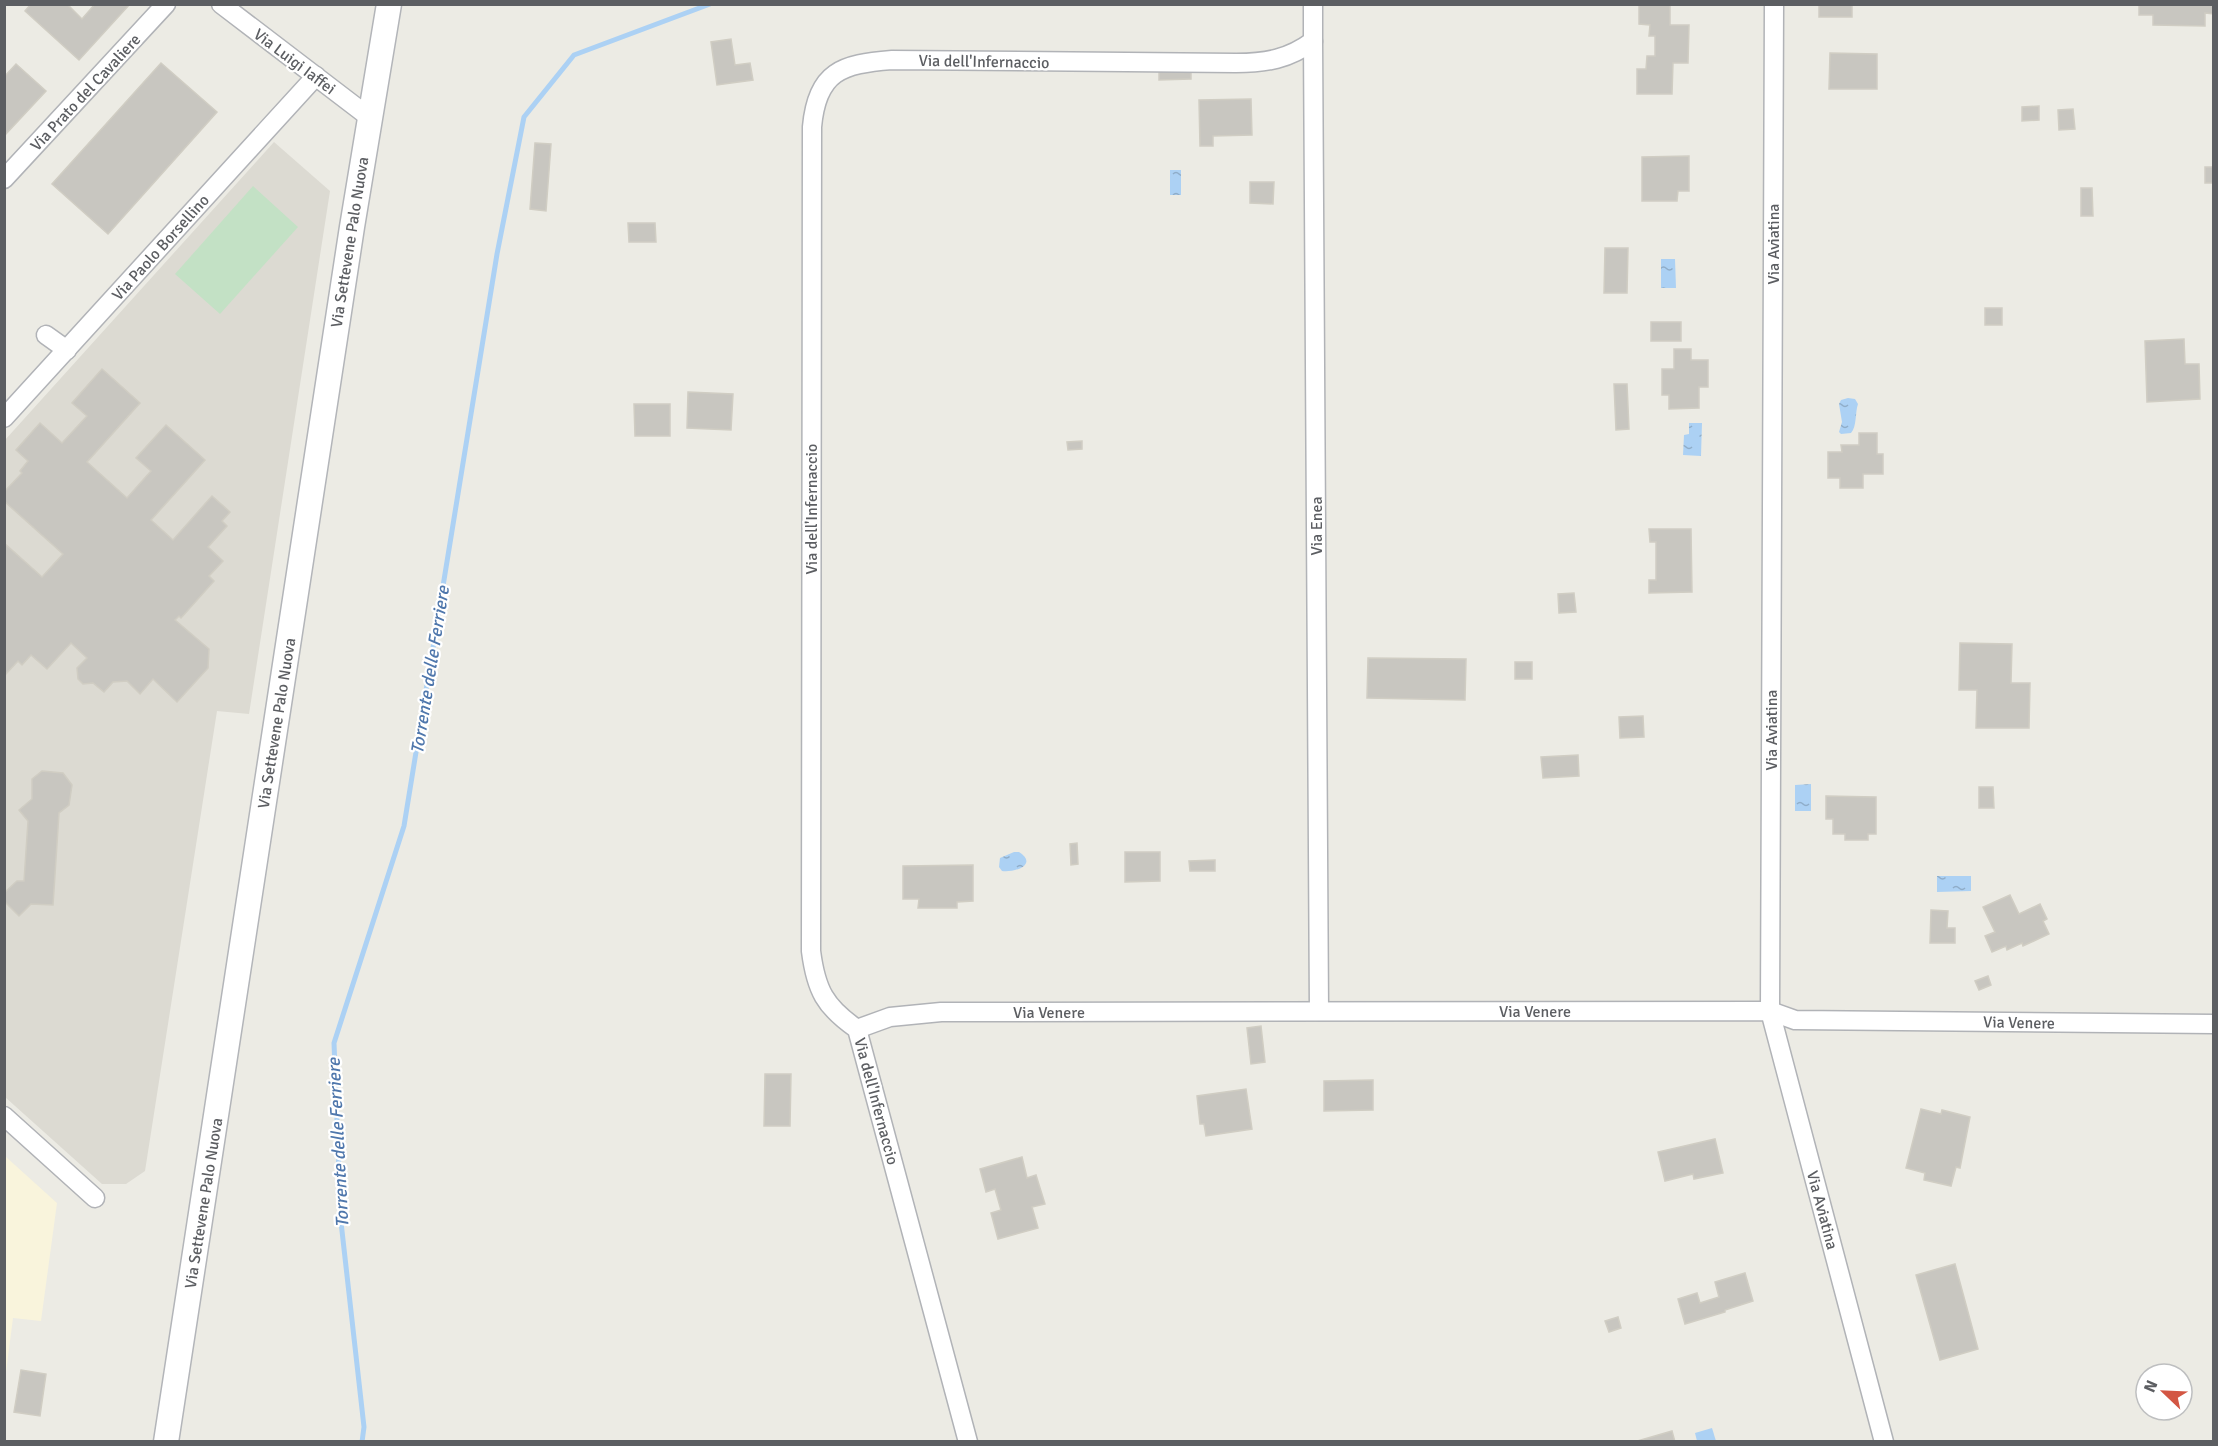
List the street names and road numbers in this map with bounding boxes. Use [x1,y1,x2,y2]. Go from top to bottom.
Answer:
street label: Via Luigi Iaffei [249,24,339,99]
street label: Via Prato del Cavaliere [26,30,145,155]
street label: Via dell'Infernaccio [918,51,1050,73]
street label: Via Settevene Palo Nuova [327,155,373,329]
street label: Via Paolo Borsellino [108,190,214,305]
street label: Via Aviatina [1764,204,1784,284]
street label: Via dell'Infernaccio [802,444,822,574]
street label: Via Enea [1307,496,1327,556]
street label: Via Settevene Palo Nuova [254,636,300,810]
street label: Via Aviatina [1762,690,1782,770]
street label: Via Venere [1499,1002,1571,1022]
street label: Via Venere [1013,1003,1085,1023]
street label: Via Venere [1983,1012,2055,1034]
street label: Via dell'Infernaccio [849,1036,903,1167]
street label: Via Settevene Palo Nuova [181,1116,227,1290]
street label: Via Aviatina [1802,1169,1842,1252]

